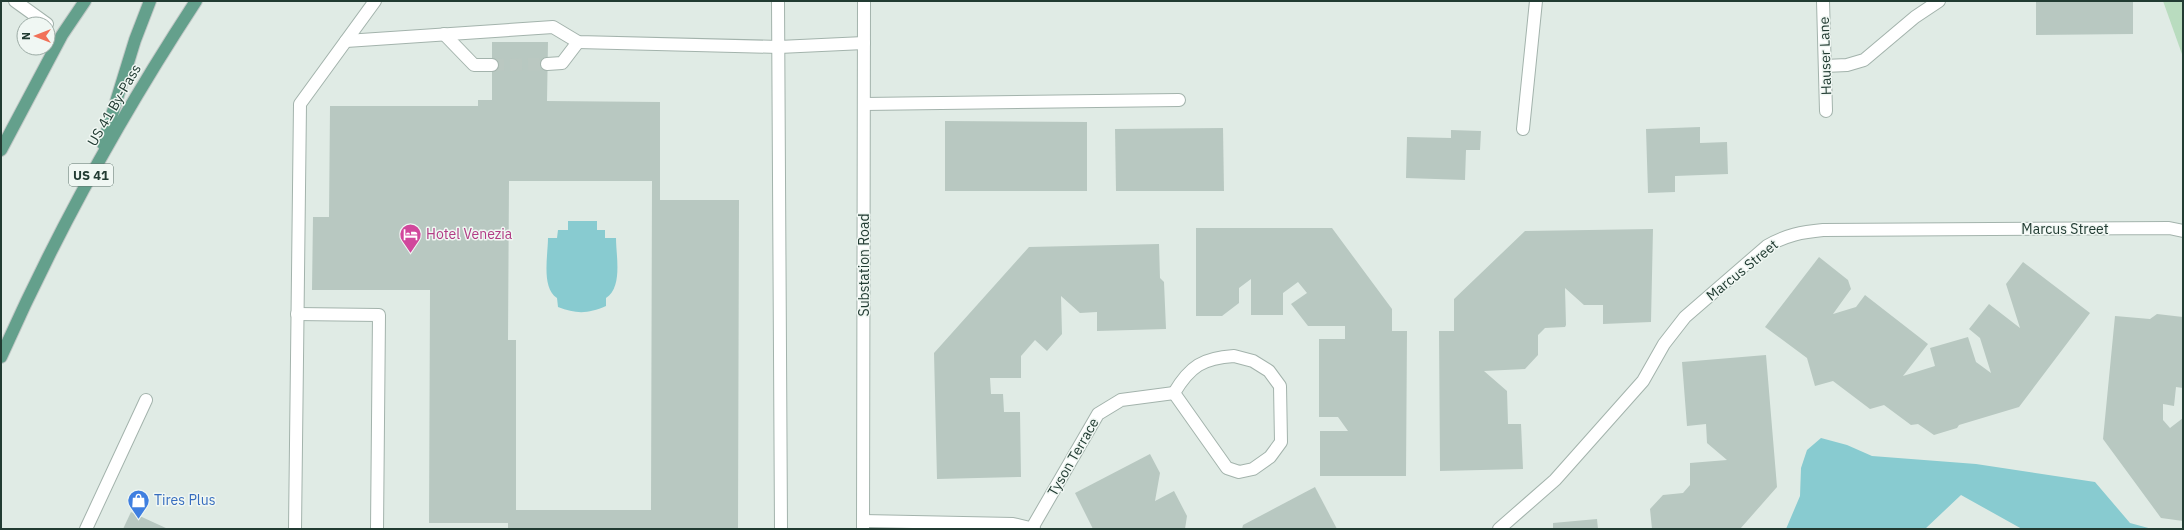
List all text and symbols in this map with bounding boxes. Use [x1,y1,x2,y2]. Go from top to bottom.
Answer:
north arrow [16,16,56,56]
street label: Hauser Lane [1815,16,1835,95]
text: N [19,32,33,40]
street label: US 41 By-Pass [83,61,145,149]
road number: US 41 [69,164,113,186]
street label: Substation Road [855,213,873,317]
street label: Marcus Street [2021,220,2109,238]
hotel icon: Hotel Venezia [398,221,424,254]
place label: Hotel Venezia [426,225,513,243]
street label: Marcus Street [1702,235,1782,305]
street label: Tyson Terrace [1043,414,1103,499]
shop icon: Tires Plus [125,487,151,520]
place label: Tires Plus [154,491,216,509]

